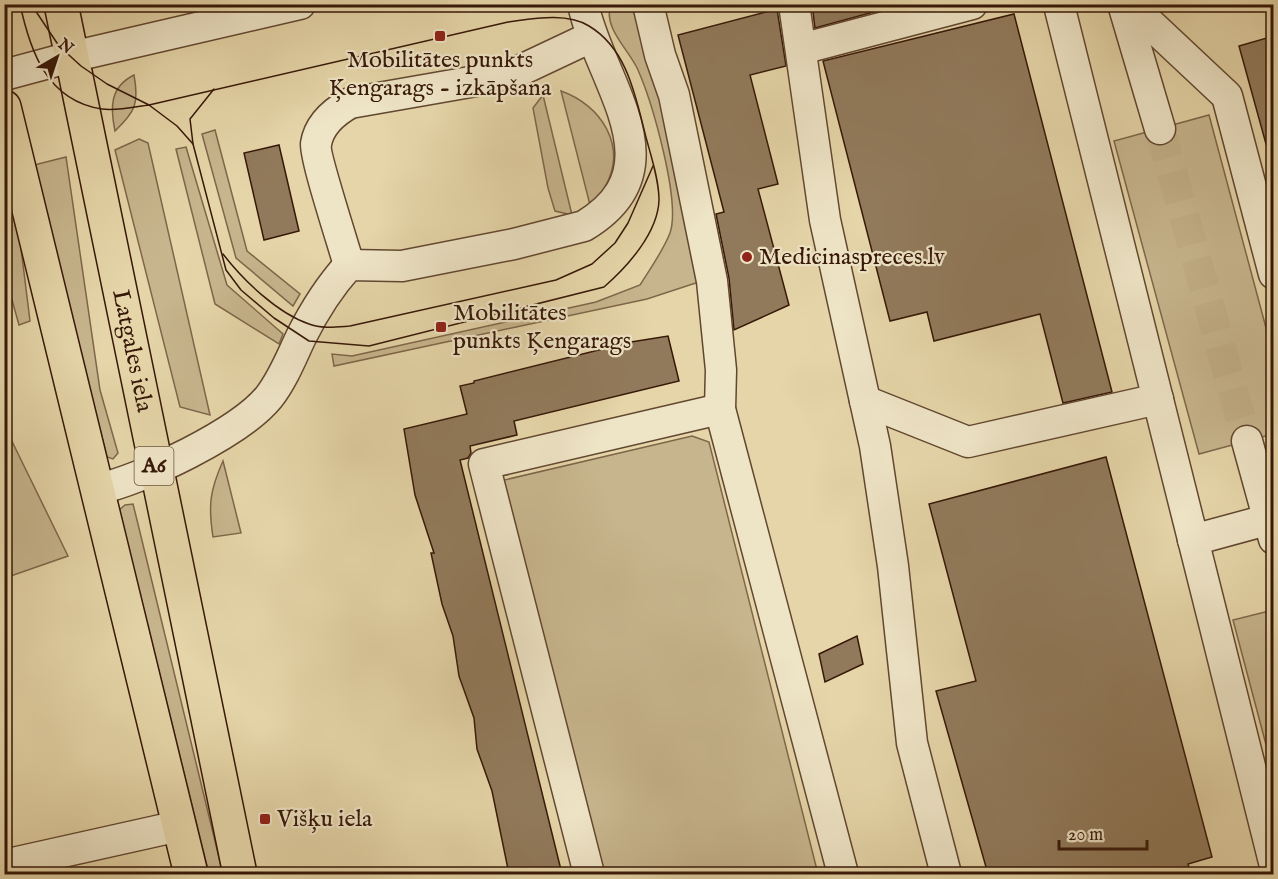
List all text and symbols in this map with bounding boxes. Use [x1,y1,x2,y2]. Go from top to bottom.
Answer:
north arrow [27,27,87,87]
marker: Mobilitātes punkts Ķengarags - izkāpšana [433,29,447,43]
text: N [53,34,77,59]
place label: Mobilitātes punkts Ķengarags - izkāpšana [329,45,552,104]
place label: Medicinaspreces.lv [759,242,945,273]
marker: Medicinaspreces.lv [740,250,754,264]
street label: Latgales iela [105,287,160,415]
place label: Mobilitātes punkts Ķengarags [453,298,631,357]
marker: Mobilitātes punkts Ķengarags [434,320,448,334]
road number: A6 [134,447,174,485]
place label: Višķu iela [276,804,373,835]
marker: Višķu iela [258,812,272,826]
scale bar [1059,813,1148,851]
text: 20 m [1068,824,1103,847]

